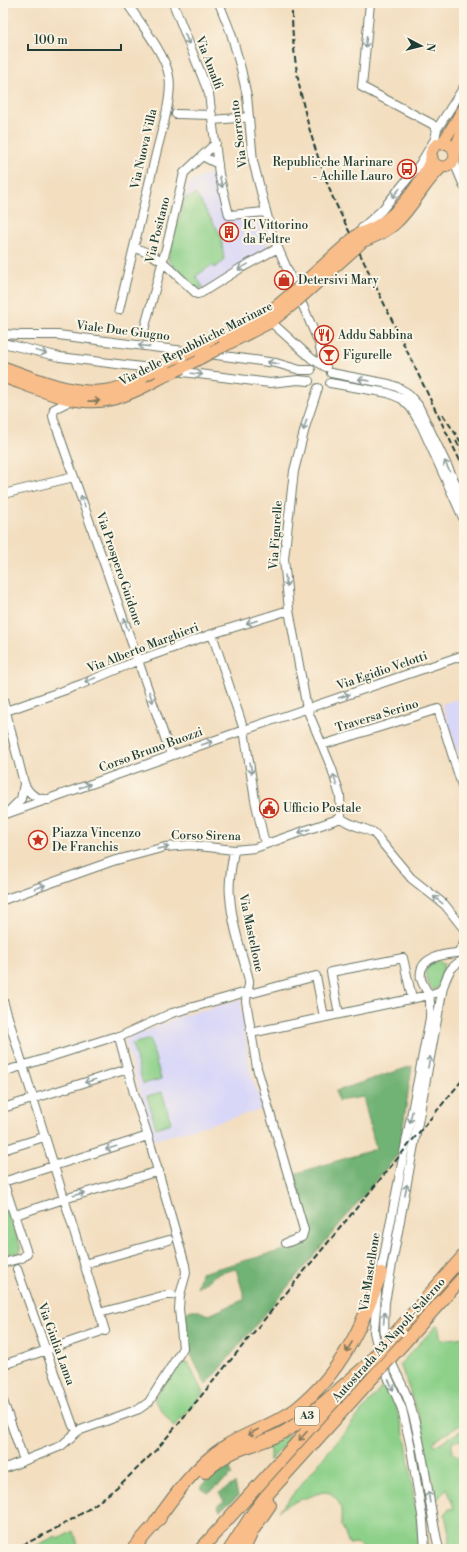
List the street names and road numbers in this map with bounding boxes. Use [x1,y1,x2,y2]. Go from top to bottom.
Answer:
street label: Via Amalfi [192,33,226,92]
street label: Via Sorrento [227,99,251,170]
street label: Via Nuova Villa [127,106,161,192]
street label: Via Positano [142,195,174,266]
street label: Via delle Repubbliche Marinare [116,299,275,390]
street label: Viale Due Giugno [74,318,171,344]
street label: Via Figurelle [266,500,286,571]
street label: Via Prospero Guidone [92,509,146,628]
street label: Via Alberto Marghieri [84,620,201,677]
street label: Via Egidio Velotti [334,648,429,694]
street label: Traversa Serino [334,696,421,736]
street label: Corso Bruno Buozzi [97,724,205,776]
street label: Corso Sirena [171,828,242,844]
street label: Via Mastellone [235,891,267,974]
street label: Via Mastellone [356,1231,384,1314]
street label: Autostrada A3 Napoli-Salerno [328,1275,449,1406]
street label: Via Giulia Lama [34,1300,78,1388]
road number: A3 [295,1407,319,1425]

